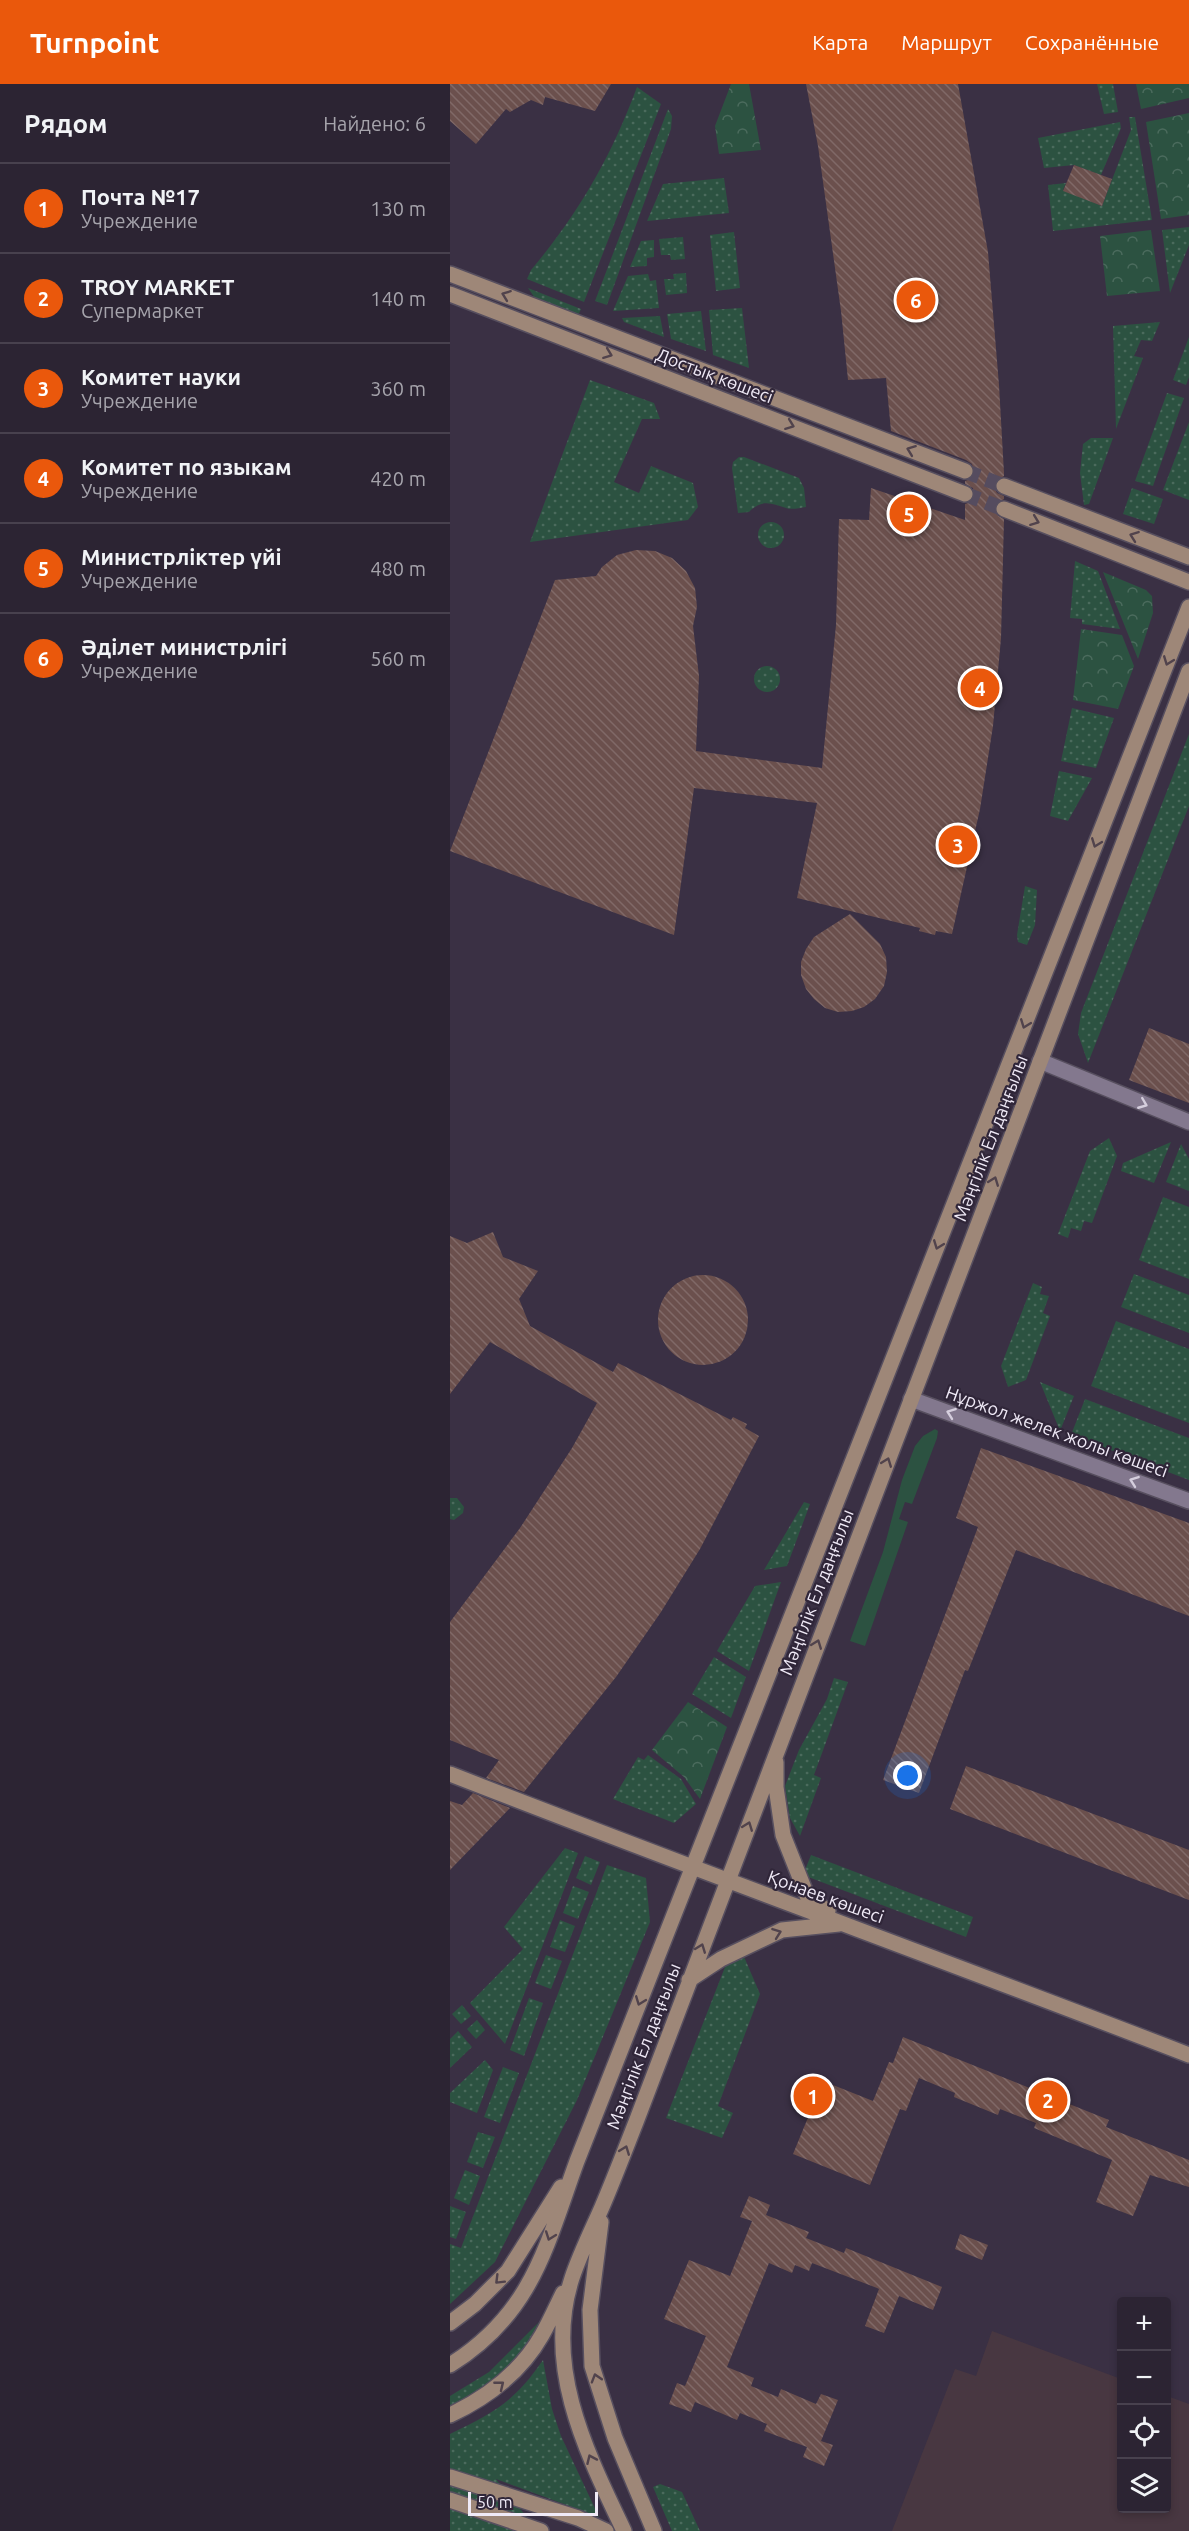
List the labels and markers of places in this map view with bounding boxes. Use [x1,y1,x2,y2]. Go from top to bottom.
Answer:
pin: 6 [896,278,936,322]
pin: 5 [890,492,928,536]
pin: 4 [960,666,1000,710]
pin: 3 [938,822,978,867]
pin: 1 [794,2074,832,2118]
pin: 2 [1028,2078,1068,2122]

